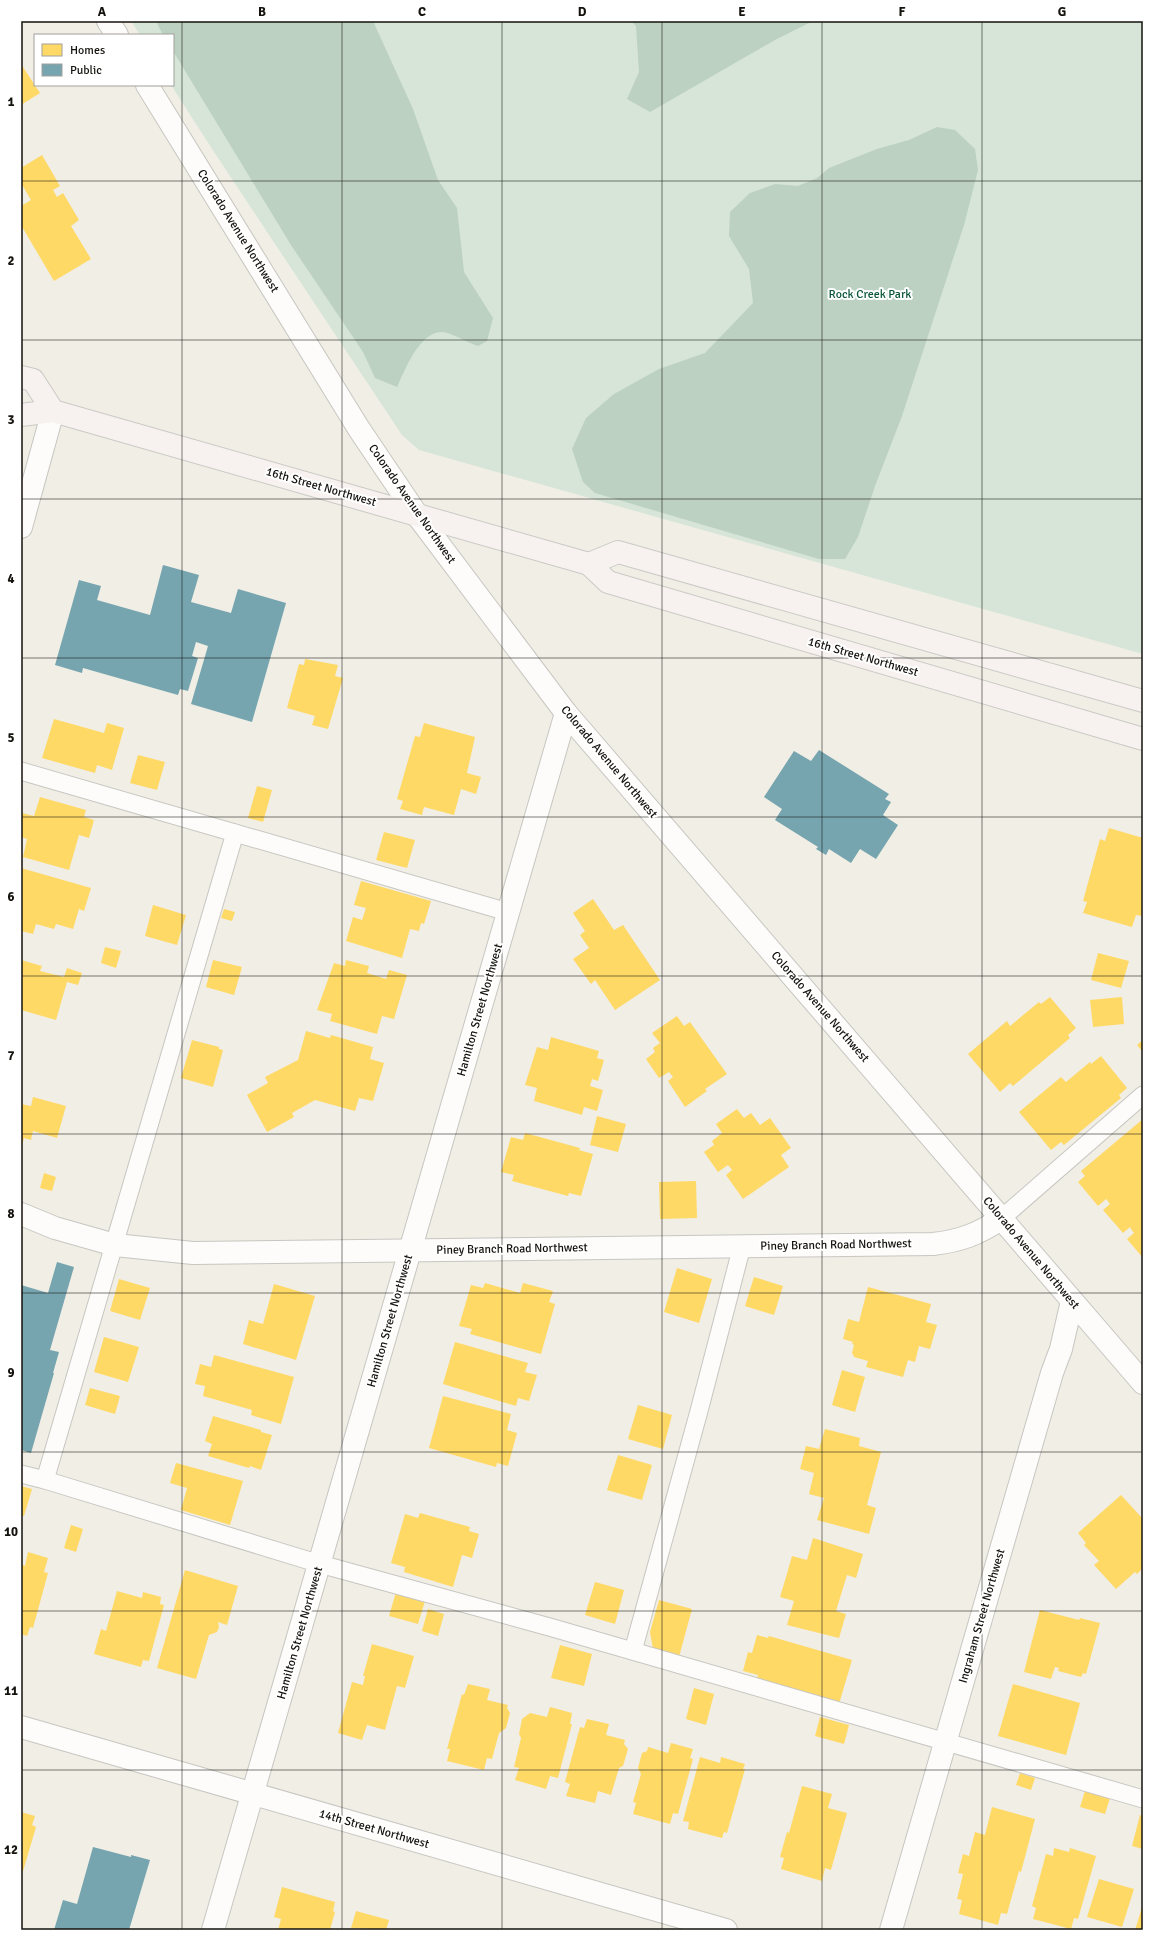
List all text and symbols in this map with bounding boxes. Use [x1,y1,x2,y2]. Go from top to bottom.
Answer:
text: A [98,4,107,20]
text: B [258,4,266,20]
text: C [418,4,426,20]
text: D [578,4,587,20]
text: E [738,4,746,20]
text: F [899,4,906,20]
text: G [1058,4,1066,20]
legend [34,34,174,86]
text: Homes [70,43,105,58]
text: Public [70,63,102,78]
text: 1 [7,94,15,110]
street label: Colorado Avenue Northwest [194,167,282,295]
text: 2 [7,253,15,269]
park label: Rock Creek Park [829,287,911,302]
text: 3 [7,412,15,428]
street label: Colorado Avenue Northwest [365,441,459,567]
street label: 16th Street Northwest [264,464,378,510]
text: 4 [7,571,15,587]
street label: 16th Street Northwest [806,634,920,680]
street label: Colorado Avenue Northwest [557,703,661,821]
text: 5 [7,730,15,746]
text: 6 [7,889,15,905]
street label: Hamilton Street Northwest [454,942,506,1078]
street label: Colorado Avenue Northwest [768,948,872,1066]
text: 7 [7,1048,15,1064]
street label: Colorado Avenue Northwest [979,1194,1083,1312]
text: 8 [7,1206,15,1222]
street label: Piney Branch Road Northwest [760,1236,912,1254]
street label: Piney Branch Road Northwest [436,1240,588,1258]
street label: Hamilton Street Northwest [364,1253,416,1389]
text: 9 [7,1365,15,1381]
text: 10 [4,1524,18,1540]
street label: Ingraham Street Northwest [956,1547,1008,1685]
street label: Hamilton Street Northwest [274,1565,326,1701]
text: 11 [4,1683,18,1699]
street label: 14th Street Northwest [317,1806,431,1852]
text: 12 [4,1842,18,1858]

